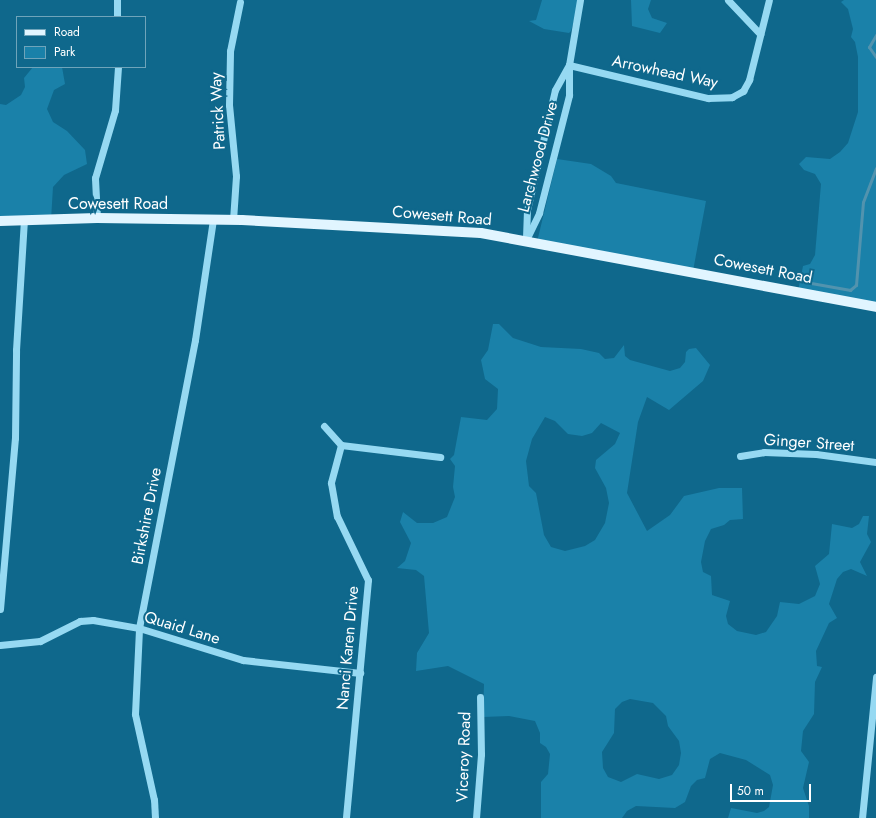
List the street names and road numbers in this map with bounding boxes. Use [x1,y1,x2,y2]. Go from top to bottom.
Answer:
street label: Arrowhead Way [610,51,720,93]
street label: Patrick Way [206,72,230,150]
street label: Larchwood Drive [514,100,562,214]
street label: Cowesett Road [68,194,168,214]
street label: Cowesett Road [391,202,493,230]
street label: Cowesett Road [712,250,814,288]
street label: Ginger Street [763,430,855,456]
street label: Birkshire Drive [128,466,166,566]
street label: Nanci Karen Drive [333,585,363,711]
street label: Quaid Lane [142,607,222,649]
street label: Viceroy Road [453,711,475,803]

